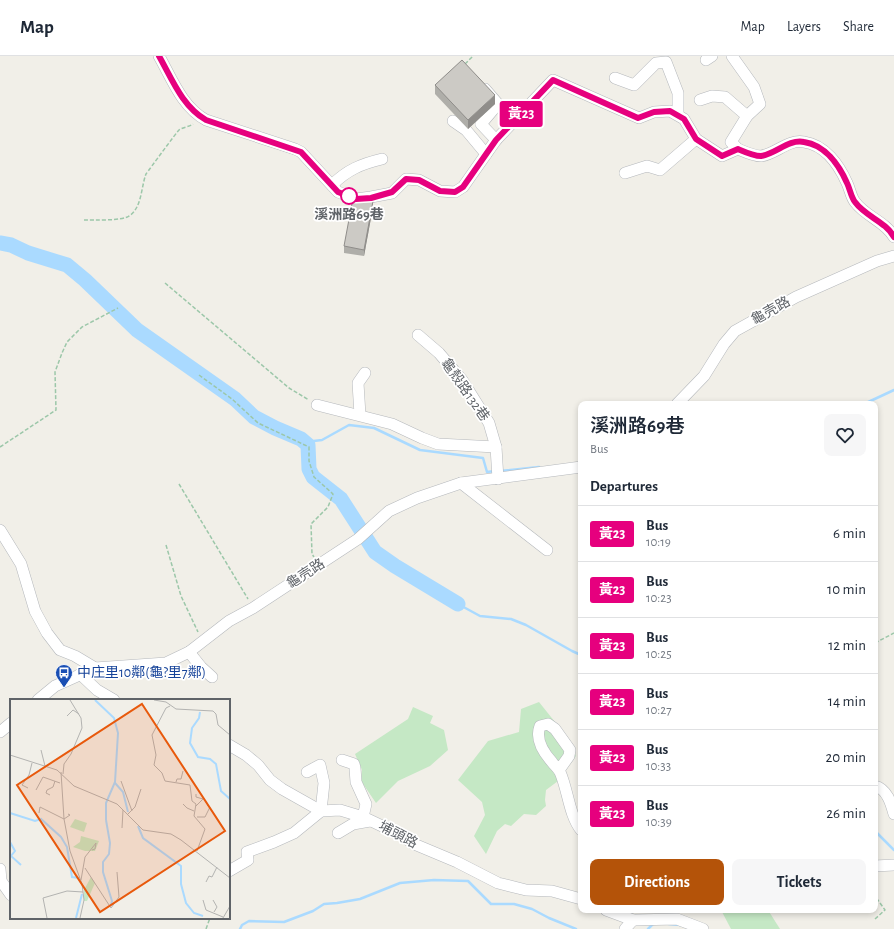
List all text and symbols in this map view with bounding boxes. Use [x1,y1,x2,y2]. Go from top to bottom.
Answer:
text: Map [20,18,54,37]
text: Map [740,20,765,34]
text: Layers [787,20,821,34]
text: Share [843,20,874,34]
line badge: 黃23 [498,101,544,127]
text: 黃23 [508,107,534,121]
marker: 溪洲路69巷 [340,187,358,205]
place label: 溪洲路69巷 [314,207,384,222]
street label: 龜壳路 [749,294,793,327]
street label: 龜殼路132巷 [438,356,492,424]
button: heart [824,414,866,456]
text: 溪洲路69巷 [590,417,684,436]
text: Bus [590,443,608,456]
text: Departures [590,479,658,494]
text: Bus [646,518,668,533]
text: 6 min [833,526,866,541]
text: 黃23 [599,527,625,541]
text: 10:19 [646,536,671,549]
street label: 龜壳路 [284,556,327,591]
text: Bus [646,574,668,589]
text: 10 min [827,582,866,597]
text: 黃23 [599,583,625,597]
text: 10:23 [646,592,672,605]
text: Bus [646,630,668,645]
text: 12 min [828,638,866,653]
text: 黃23 [599,639,625,653]
text: 10:25 [646,648,672,661]
bus stop icon: 中庄里10鄰(龜?里7鄰) [54,663,74,688]
place label: 中庄里10鄰(龜?里7鄰) [77,665,206,680]
text: Bus [646,686,668,701]
text: 14 min [828,694,866,709]
text: 黃23 [599,695,625,709]
inset map [10,699,230,919]
text: 10:27 [646,704,672,717]
text: Bus [646,742,668,757]
text: 20 min [825,750,866,765]
text: 黃23 [599,751,625,765]
text: 10:33 [646,760,671,773]
text: Bus [646,798,668,813]
text: 26 min [826,806,866,821]
text: 黃23 [599,807,625,821]
text: 10:39 [646,816,672,829]
street label: 埔頭路 [376,817,421,851]
button: Directions [590,859,724,905]
button: Tickets [732,859,866,905]

